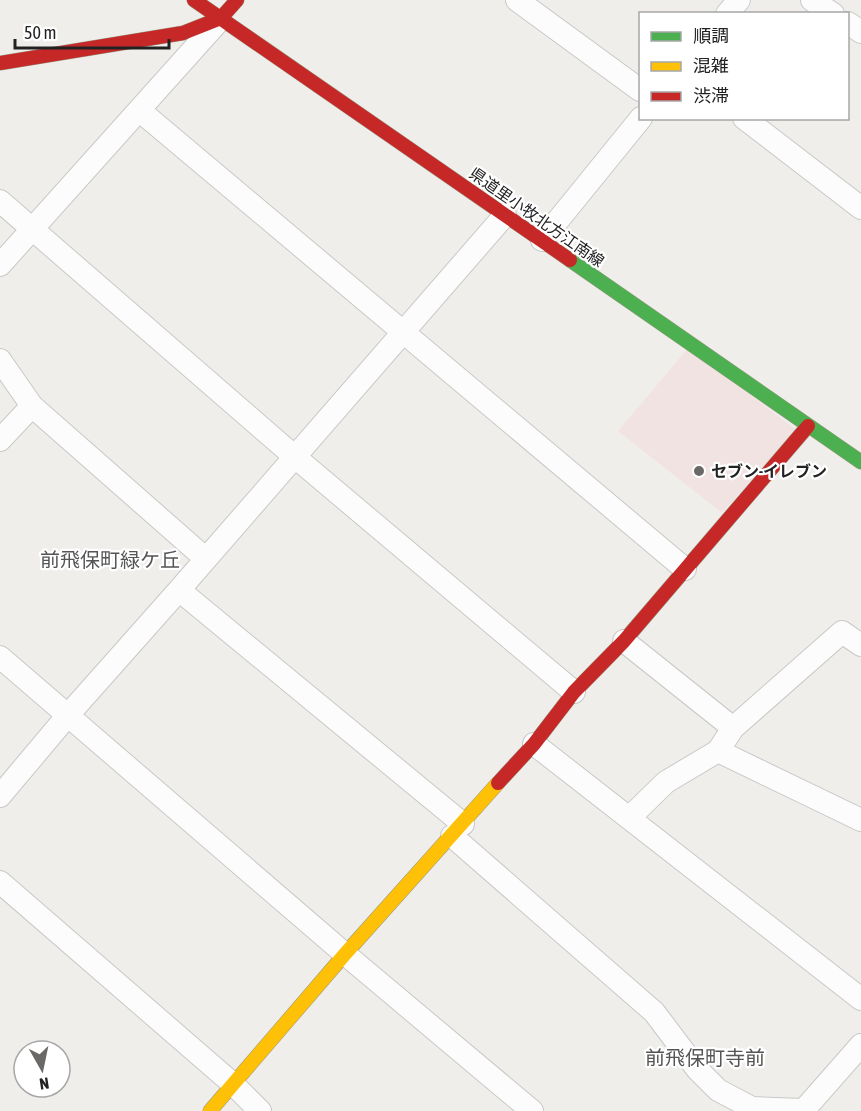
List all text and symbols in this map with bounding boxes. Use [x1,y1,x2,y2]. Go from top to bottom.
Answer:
scale bar [15,12,170,50]
legend [639,12,849,120]
text: 50 m [24,22,56,43]
text: 順調 [693,25,729,46]
text: 混雑 [693,55,729,76]
text: 渋滞 [693,85,729,106]
street label: 県道里小牧北方江南線 [466,164,608,270]
place label: セブン-イレブン [711,462,827,480]
marker: セブン-イレブン [692,464,706,478]
district label: 前飛保町緑ケ丘 [40,548,180,571]
north arrow [12,1039,72,1099]
district label: 前飛保町寺前 [645,1046,765,1069]
text: N [38,1074,50,1093]

